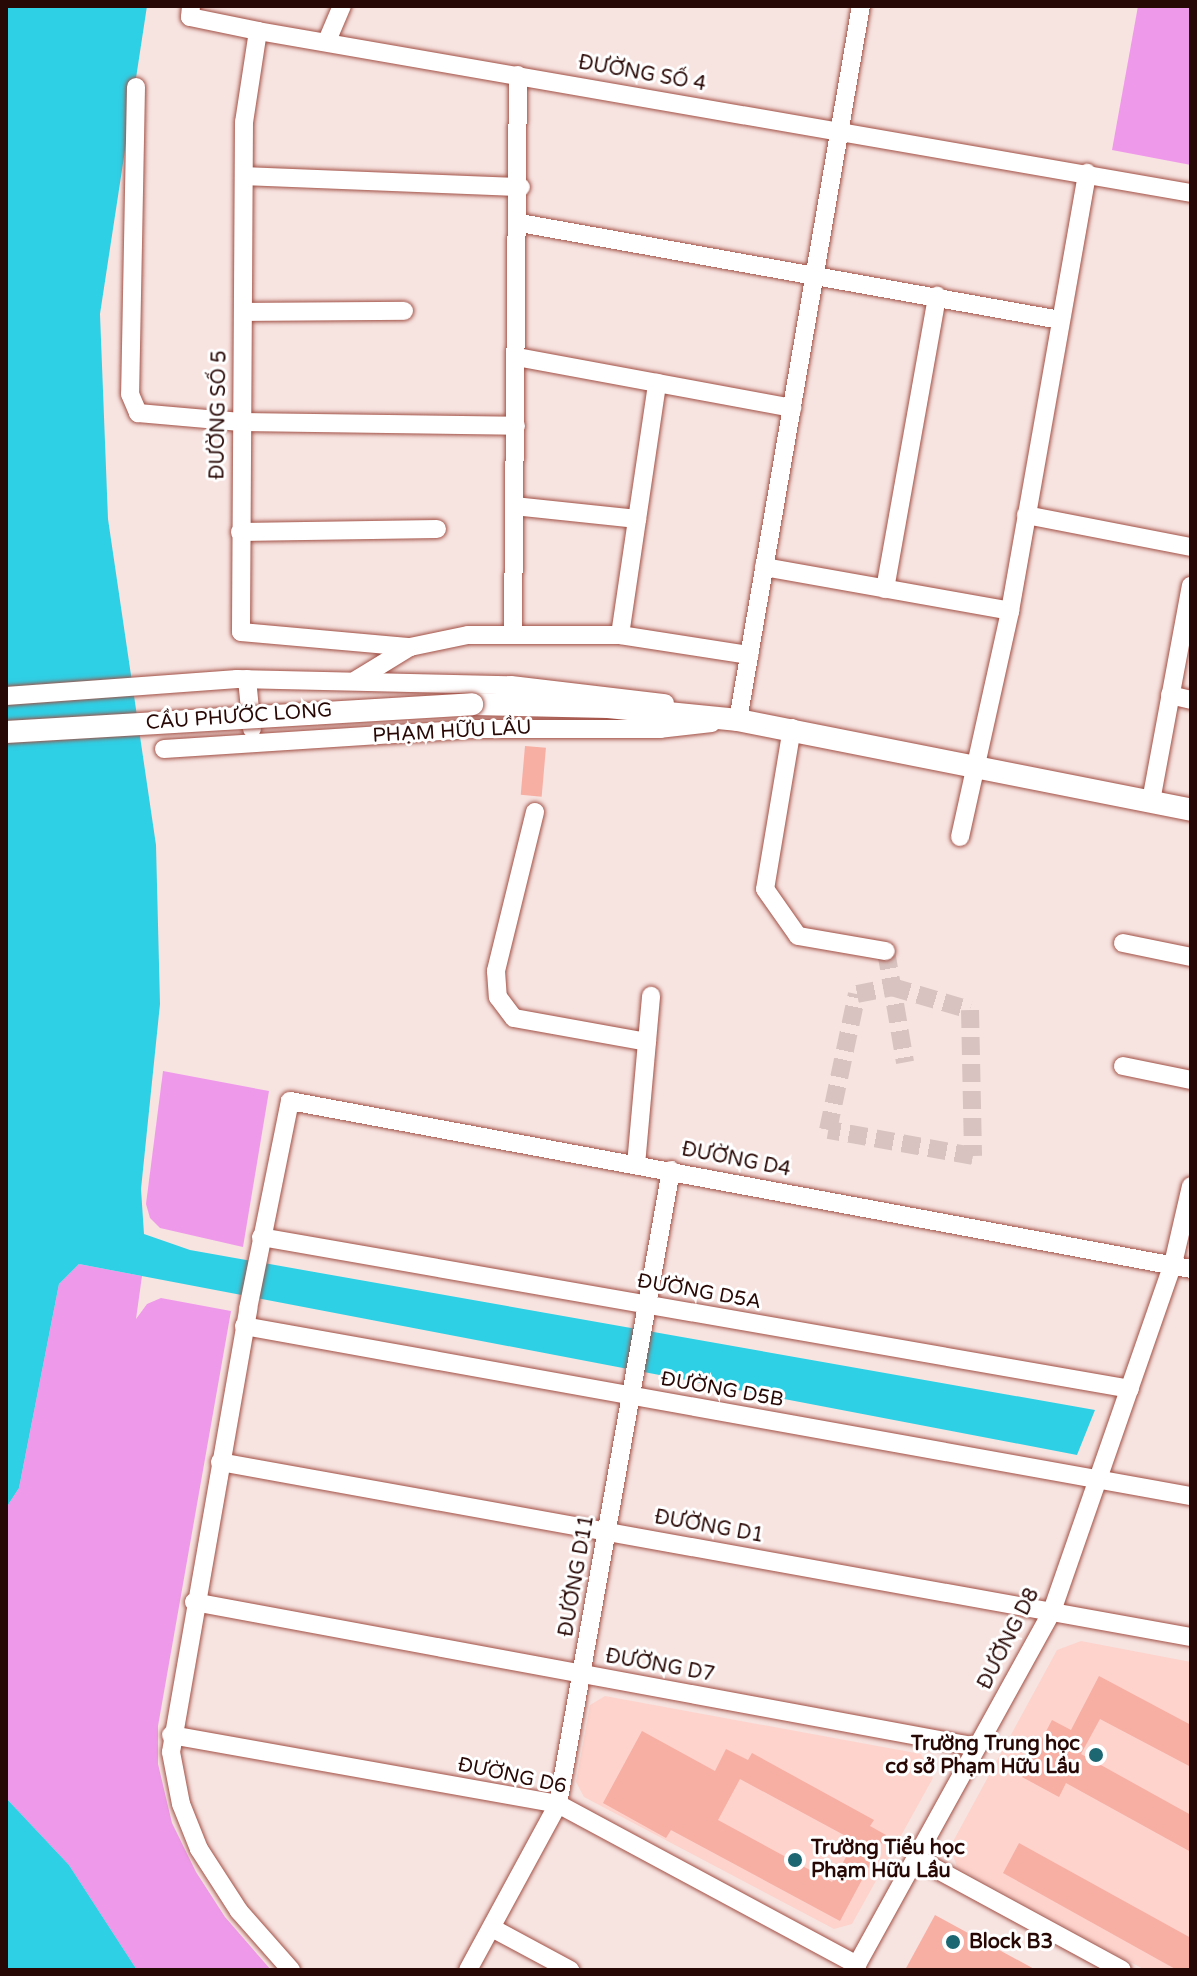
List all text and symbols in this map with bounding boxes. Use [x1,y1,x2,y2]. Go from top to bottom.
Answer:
street label: ĐƯỜNG SỐ 4 [576,51,708,97]
street label: ĐƯỜNG SỐ 5 [206,350,232,480]
street label: CẦU PHƯỚC LONG [145,699,333,735]
street label: PHẠM HỮU LẦU [372,716,532,748]
street label: ĐƯỜNG D4 [679,1138,793,1182]
street label: ĐƯỜNG D5A [635,1269,763,1315]
street label: ĐƯỜNG D5B [659,1367,785,1413]
street label: ĐƯỜNG D1 [652,1506,766,1548]
street label: ĐƯỜNG D11 [554,1513,600,1639]
street label: ĐƯỜNG D8 [973,1584,1045,1694]
street label: ĐƯỜNG D7 [603,1645,717,1687]
place label: Trường Trung học cơ sở Phạm Hữu Lầu [885,1732,1080,1779]
marker: Trường Trung học cơ sở Phạm Hữu Lầu [1087,1746,1105,1764]
street label: ĐƯỜNG D6 [455,1753,569,1799]
place label: Trường Tiểu học Phạm Hữu Lầu [811,1836,965,1883]
marker: Trường Tiểu học Phạm Hữu Lầu [786,1851,804,1869]
place label: Block B3 [969,1930,1053,1954]
marker: Block B3 [944,1933,962,1951]

